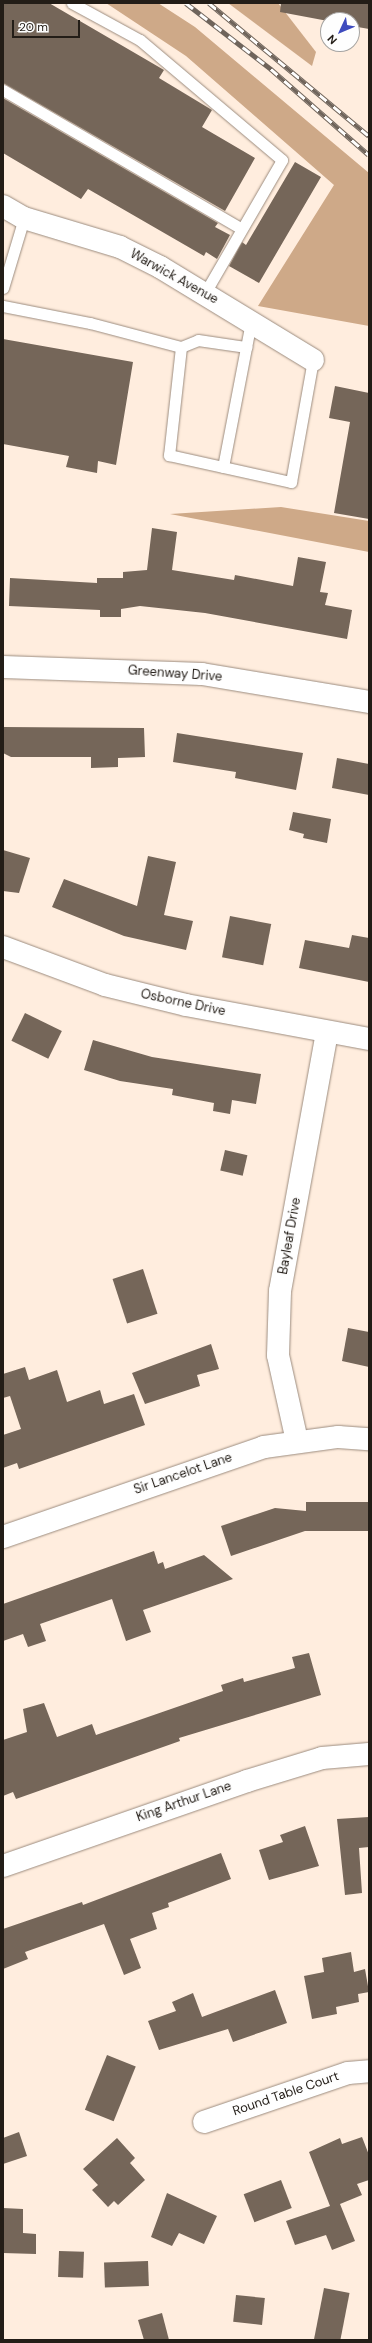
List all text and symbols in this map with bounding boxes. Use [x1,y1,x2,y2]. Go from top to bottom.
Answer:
scale bar [14,12,82,38]
north arrow [320,12,360,52]
text: 20 m [19,19,48,35]
text: N [324,32,340,47]
street label: Warwick Avenue [127,246,221,308]
street label: Greenway Drive [127,663,223,685]
street label: Osborne Drive [139,986,227,1020]
street label: Bayleaf Drive [276,1196,304,1276]
street label: Sir Lancelot Lane [132,1450,234,1498]
street label: King Arthur Lane [134,1778,234,1826]
street label: Round Table Court [231,2069,341,2119]

